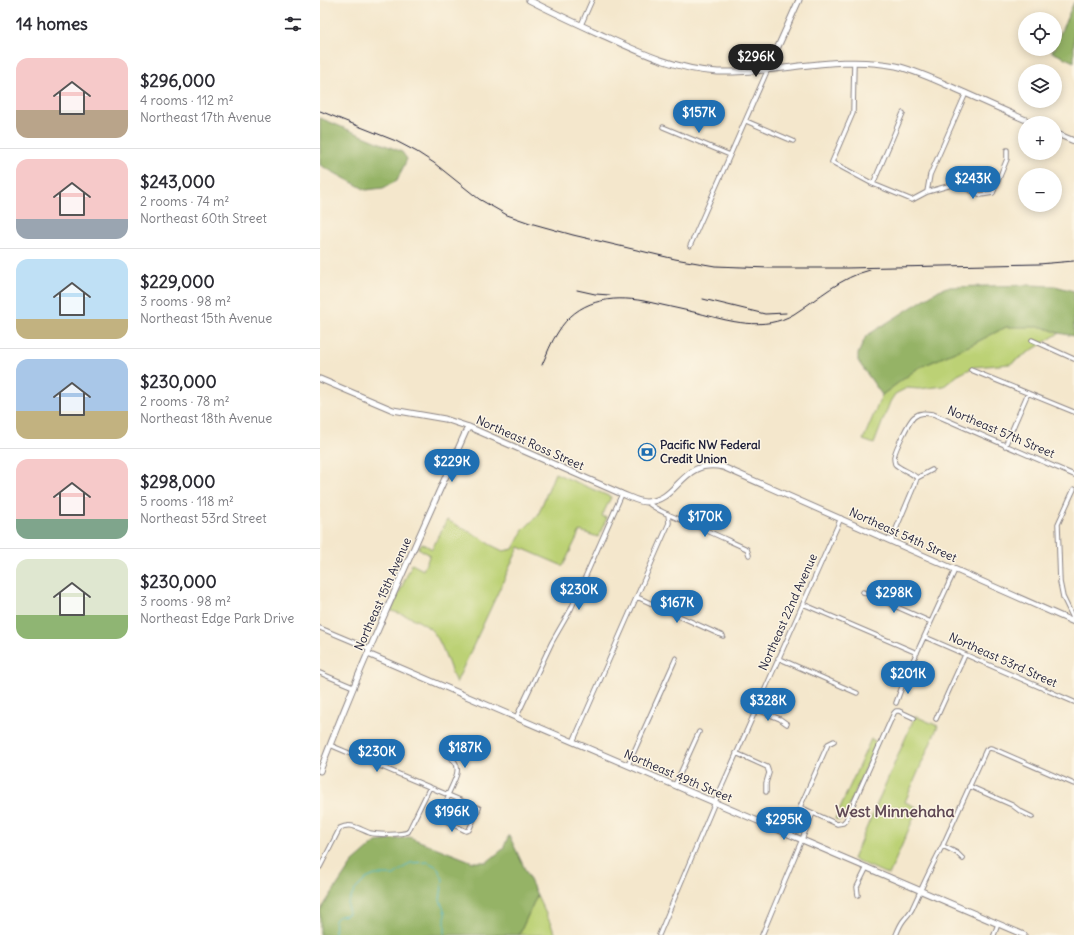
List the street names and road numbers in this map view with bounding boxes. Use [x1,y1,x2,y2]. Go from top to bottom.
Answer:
street label: Northeast 57th Street [945,402,1057,461]
street label: Northeast Ross Street [474,412,586,473]
street label: Northeast 54th Street [847,504,959,565]
street label: Northeast 15th Avenue [351,535,414,653]
street label: Northeast 22nd Avenue [755,551,820,673]
street label: Northeast 53rd Street [947,629,1060,690]
street label: Northeast 49th Street [622,746,735,805]

